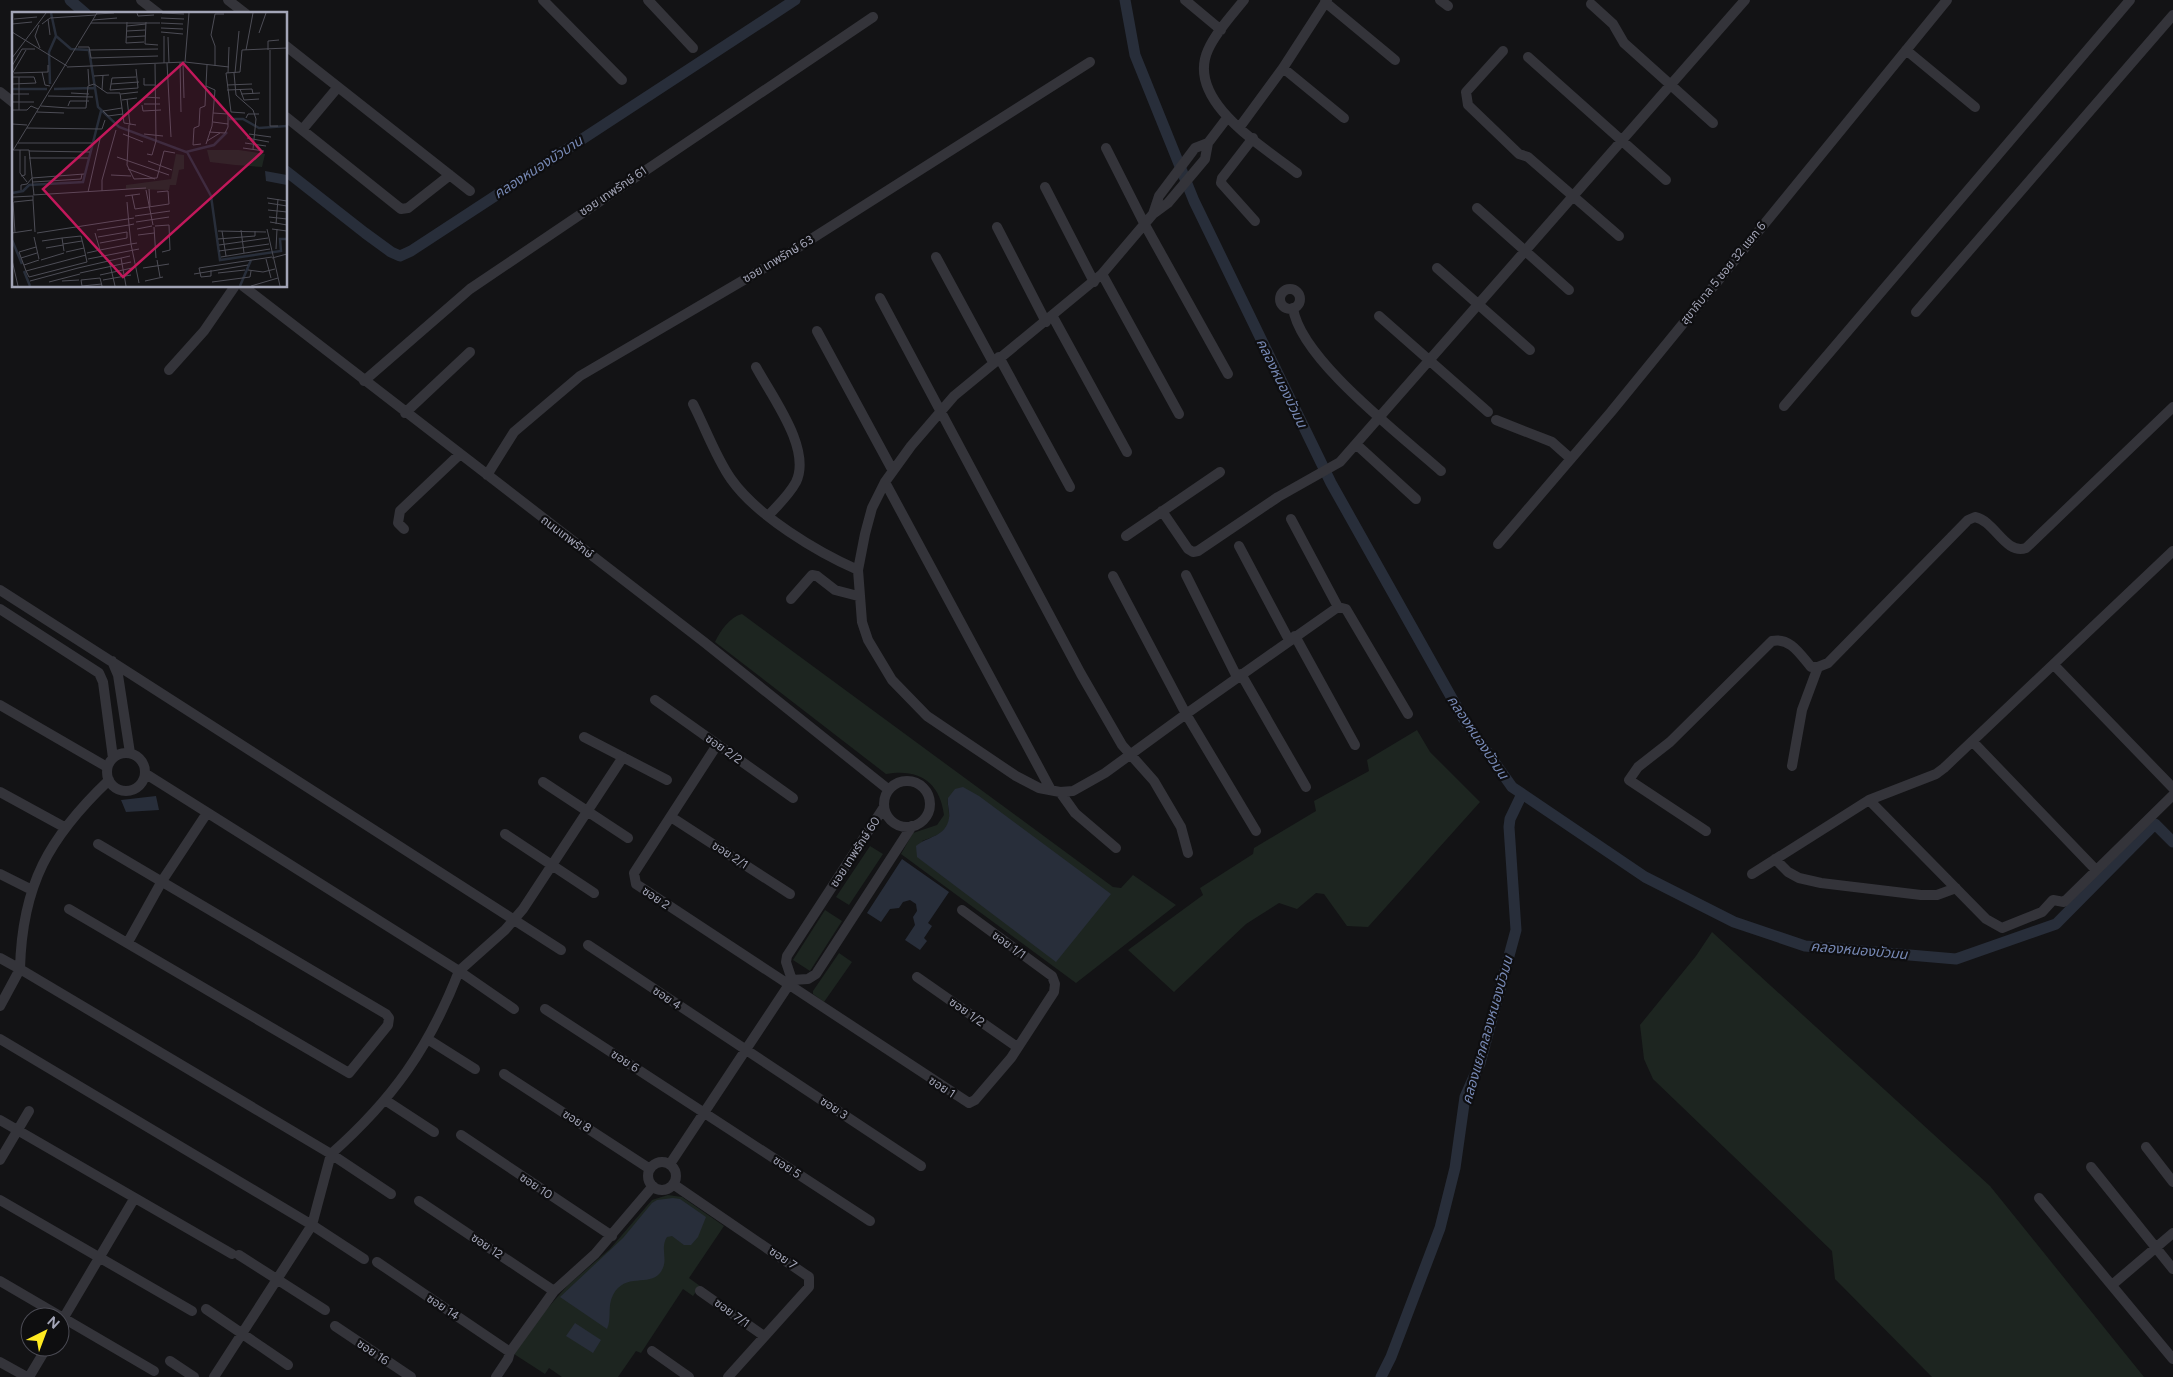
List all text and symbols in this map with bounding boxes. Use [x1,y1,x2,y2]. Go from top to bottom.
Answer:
inset map [12,12,288,288]
water label: คลองหนองบัวบาน [491,132,587,202]
street label: ซอย เทพรักษ์ 61 [577,163,649,219]
street label: สุขาภิบาล 5 ซอย 32 แยก 6 [1677,219,1769,327]
street label: ซอย เทพรักษ์ 63 [740,232,816,286]
water label: คลองหนองบัวมน [1253,336,1311,432]
street label: ถนนเทพรักษ์ [538,513,596,561]
water label: คลองหนองบัวมน [1443,692,1513,783]
street label: ซอย 2/2 [703,731,745,767]
street label: ซอย เทพรักษ์ 60 [827,814,883,890]
street label: ซอย 2/1 [709,838,751,872]
street label: ซอย 2 [639,884,673,912]
street label: ซอย 1/1 [989,928,1029,962]
water label: คลองหนองบัวมน [1810,938,1909,963]
water label: คลองแยกคลองหนองบัวมน [1458,953,1517,1106]
street label: ซอย 4 [650,983,684,1013]
street label: ซอย 1/2 [947,995,987,1029]
street label: ซอย 6 [608,1047,642,1075]
street label: ซอย 1 [926,1073,958,1101]
street label: ซอย 3 [818,1094,850,1122]
street label: ซอย 8 [560,1107,594,1135]
street label: ซอย 5 [770,1153,804,1181]
street label: ซอย 10 [517,1170,555,1202]
street label: ซอย 12 [468,1230,506,1262]
street label: ซอย 7 [767,1244,800,1273]
street label: ซอย 14 [424,1291,462,1323]
street label: ซอย 7/1 [712,1296,752,1330]
north arrow [20,1307,70,1357]
text: N [44,1313,63,1333]
street label: ซอย 16 [354,1336,392,1368]

